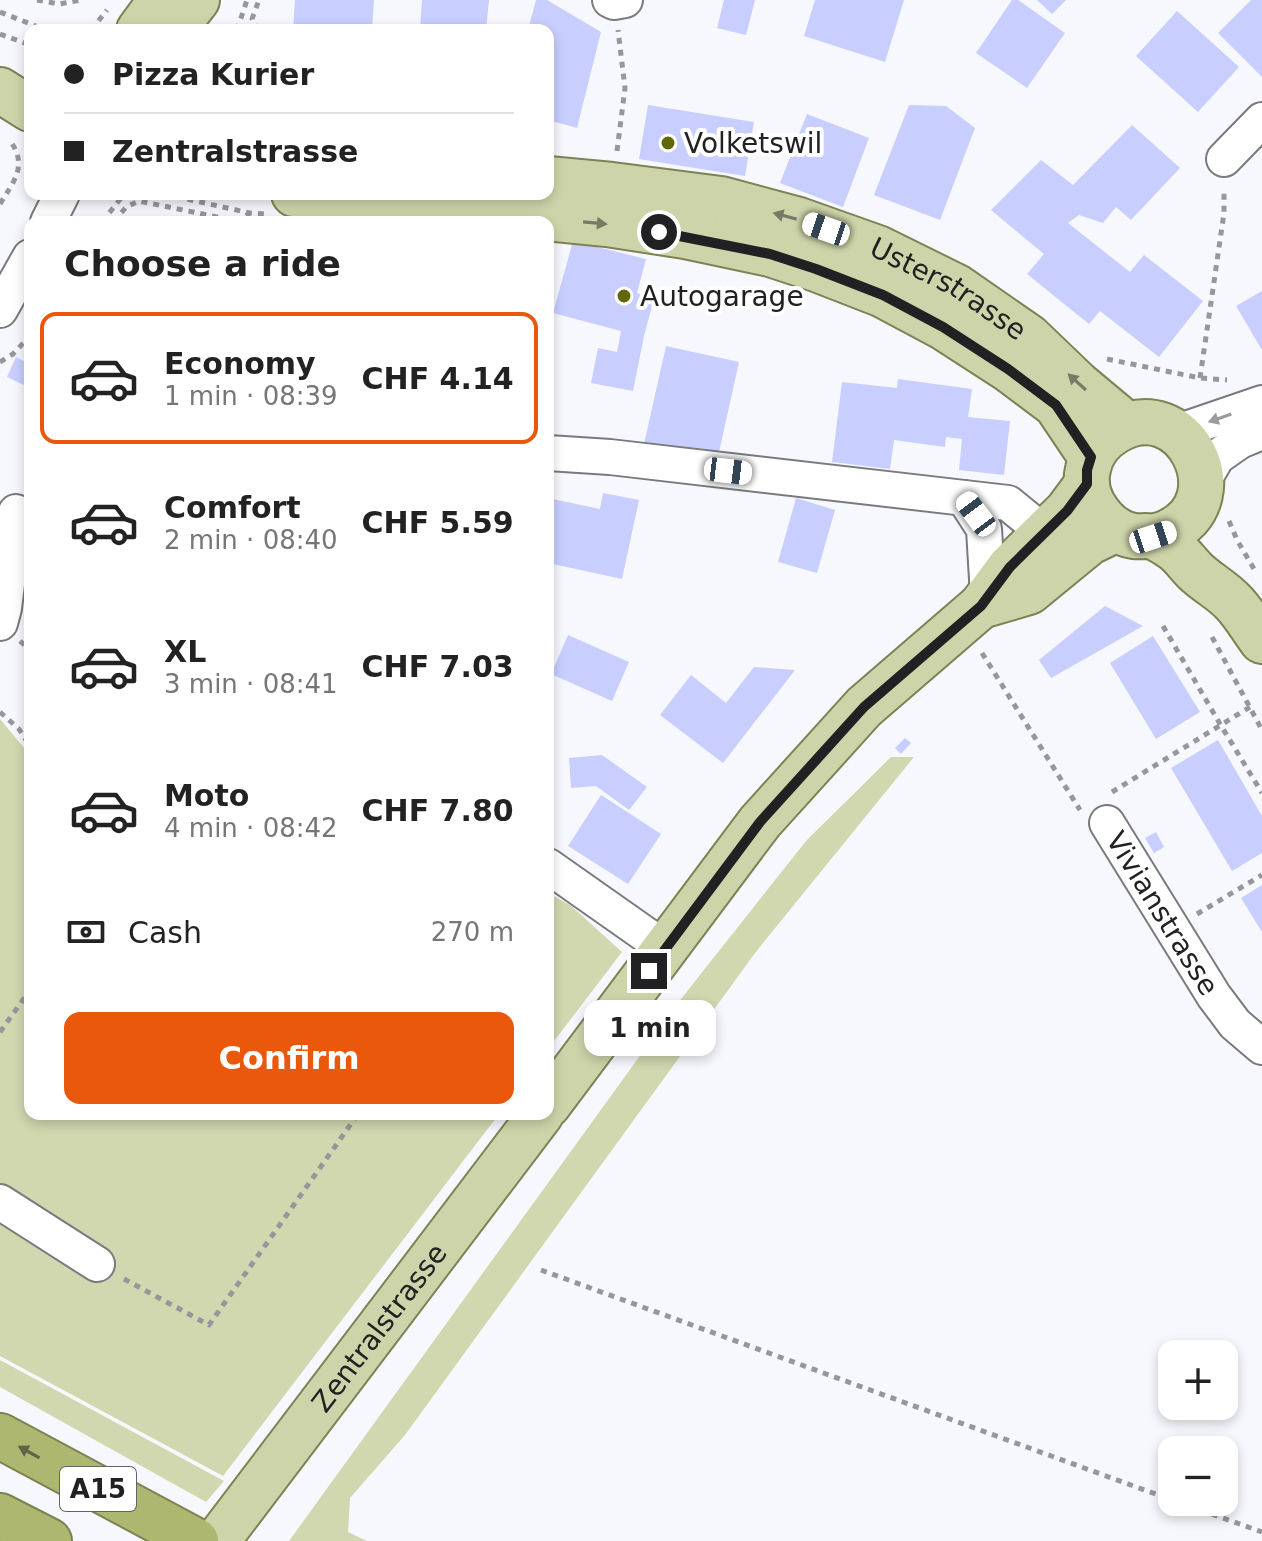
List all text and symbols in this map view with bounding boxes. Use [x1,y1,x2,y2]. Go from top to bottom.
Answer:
text: Pizza Kurier [112,57,314,92]
place label: Volketswil [684,127,822,160]
text: Zentralstrasse [112,134,358,169]
marker: Volketswil [659,134,677,152]
one-way arrow [773,210,798,222]
car [799,210,853,248]
route start [641,214,677,250]
one-way arrow [583,216,608,229]
street label: Usterstrasse [865,231,1033,347]
text: Choose a ride [64,243,341,284]
place label: Autogarage [640,280,804,313]
marker: Autogarage [615,287,633,305]
icon: car [68,342,140,414]
text: Economy [164,346,316,381]
text: CHF 4.14 [362,361,514,396]
one-way arrow [1067,374,1086,392]
text: 1 min · 08:39 [164,381,338,411]
one-way arrow [1207,412,1231,425]
car [703,456,753,486]
icon: car [68,486,140,558]
car [952,488,1000,540]
text: Comfort [164,490,301,525]
text: CHF 5.59 [362,505,514,540]
car [1126,518,1180,556]
text: 2 min · 08:40 [164,525,338,555]
icon: car [68,630,140,702]
text: XL [164,634,206,669]
text: CHF 7.03 [362,649,514,684]
text: 3 min · 08:41 [164,669,338,699]
icon: car [68,774,140,846]
text: Moto [164,778,249,813]
text: CHF 7.80 [362,793,514,828]
text: 4 min · 08:42 [164,813,338,843]
street label: Vivianstrasse [1099,826,1225,1001]
icon: cash [64,910,108,954]
text: Cash [128,915,202,950]
text: 270 m [431,917,514,947]
route end [631,953,667,989]
callout: 1 min [583,999,715,1055]
button: Confirm [64,1012,514,1104]
text: 1 min [609,1013,691,1043]
street label: Zentralstrasse [305,1237,454,1418]
map controls [1158,1340,1238,1516]
button: + [1158,1340,1238,1420]
button: − [1158,1436,1238,1516]
one-way arrow [17,1445,40,1459]
road number: A15 [60,1467,136,1511]

